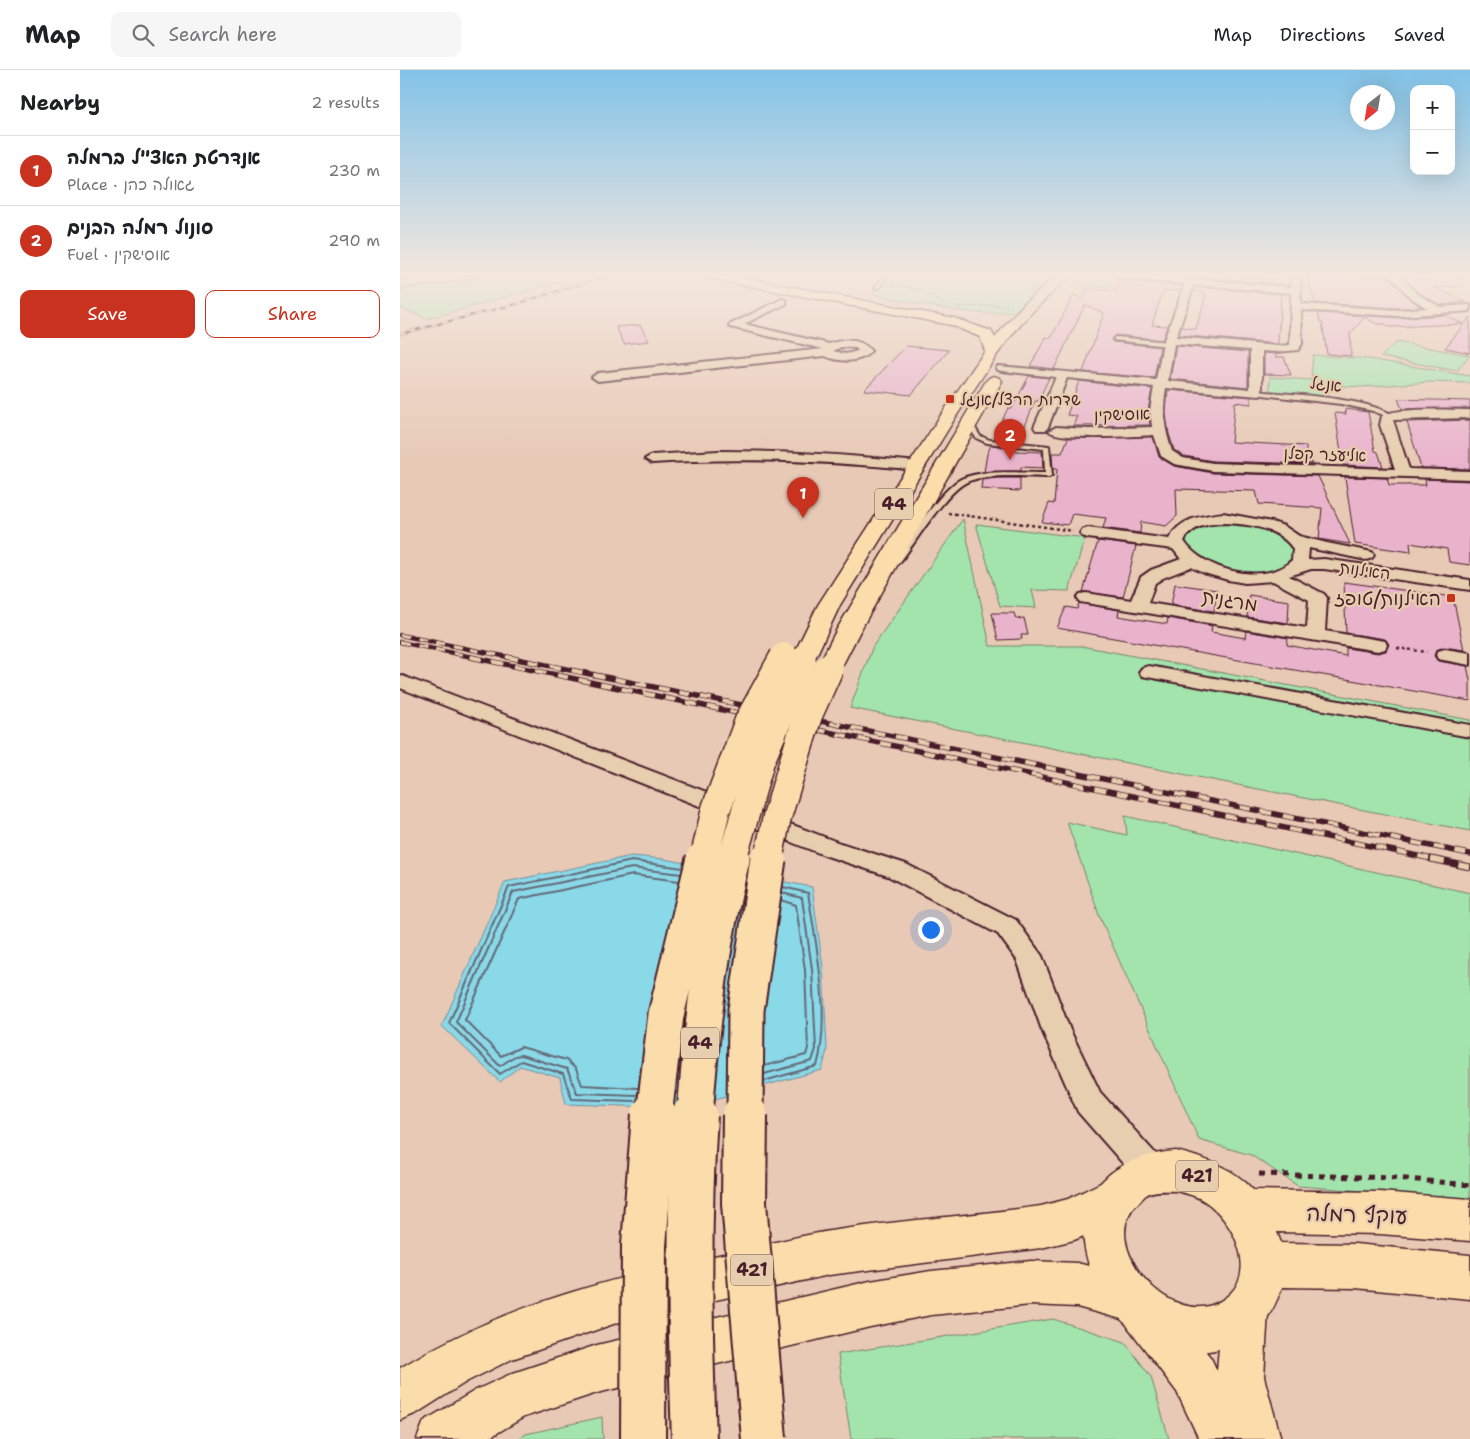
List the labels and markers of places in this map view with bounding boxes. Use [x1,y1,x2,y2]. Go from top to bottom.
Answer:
place label: שדרות הרצל/אנגל [960,389,1081,410]
marker: שדרות הרצל/אנגל [944,393,956,405]
pin: 2 [994,419,1026,460]
pin: 1 [787,477,819,518]
place label: האילנות/טופז [1334,586,1441,611]
marker: האילנות/טופז [1445,592,1457,604]

